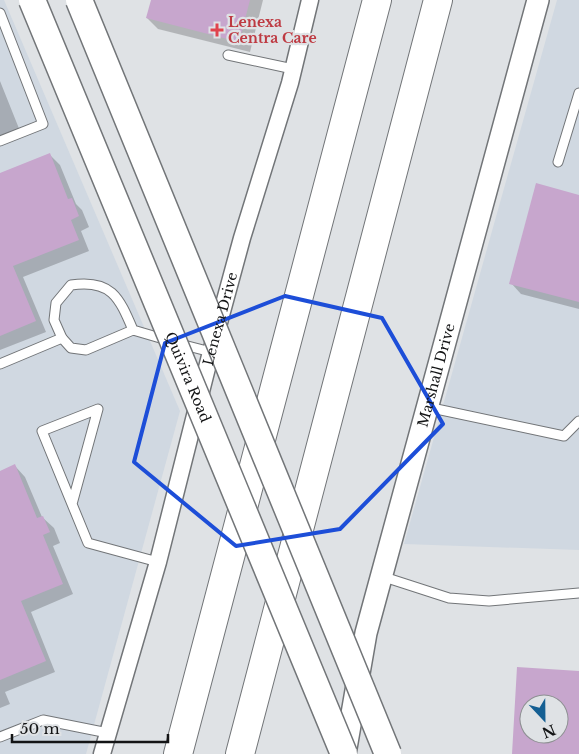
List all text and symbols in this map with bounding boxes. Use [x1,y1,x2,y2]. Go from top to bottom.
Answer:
place label: Lenexa Centra Care [228,13,317,47]
marker: Lenexa Centra Care [210,23,224,37]
street label: Lenexa Drive [199,270,241,367]
street label: Marshall Drive [413,321,459,429]
street label: Quivira Road [161,329,215,425]
north arrow [519,694,569,744]
scale bar [12,712,169,744]
text: 50 m [20,719,60,738]
text: N [539,720,558,742]

